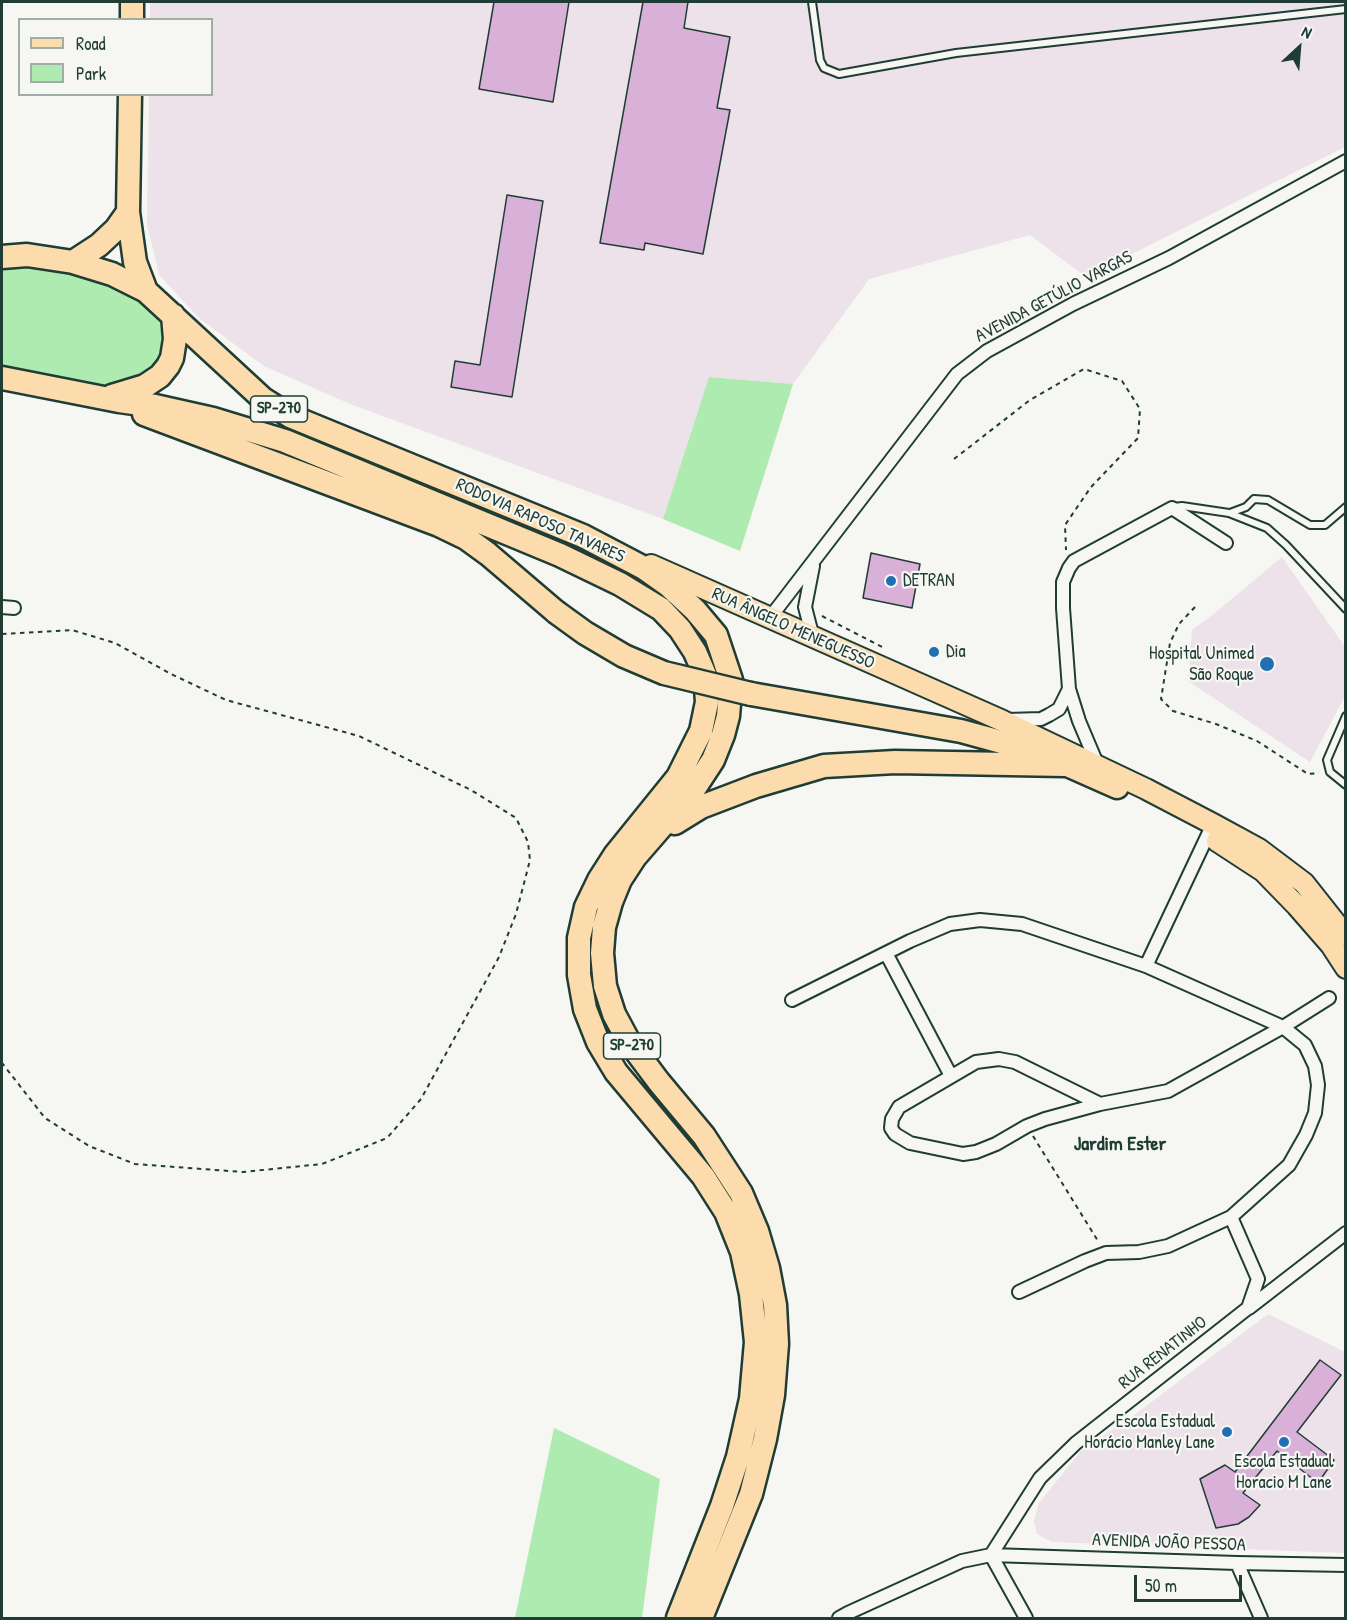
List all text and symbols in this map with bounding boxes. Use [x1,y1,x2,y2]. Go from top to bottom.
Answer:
legend [18,18,213,96]
north arrow [1269,18,1329,78]
text: N [1298,20,1316,44]
text: Road [76,31,106,56]
text: Park [76,61,106,86]
street label: AVENIDA GETÚLIO VARGAS [972,246,1136,348]
road number: SP-270 [250,396,308,422]
street label: RODOVIA RAPOSO TAVARES [452,474,628,568]
place label: DETRAN [903,570,954,592]
marker: DETRAN [884,574,898,588]
street label: RUA ÂNGELO MENEGUESSO [708,583,878,675]
place label: Dia [946,641,966,663]
place label: Hospital Unimed São Roque [1149,643,1254,686]
marker: Dia [927,645,941,659]
marker: Hospital Unimed São Roque [1258,655,1276,673]
road number: SP-270 [604,1033,660,1059]
district label: Jardim Ester [1074,1133,1166,1157]
street label: RUA RENATINHO [1115,1312,1211,1394]
place label: Escola Estadual Horácio Manley Lane [1084,1411,1215,1454]
marker: Escola Estadual Horácio Manley Lane [1220,1425,1234,1439]
marker: Escola Estadual Horacio M Lane [1277,1435,1291,1449]
place label: Escola Estadual Horacio M Lane [1234,1451,1334,1494]
street label: AVENIDA JOÃO PESSOA [1092,1530,1246,1556]
scale bar [1137,1563,1245,1601]
text: 50 m [1145,1573,1177,1598]

